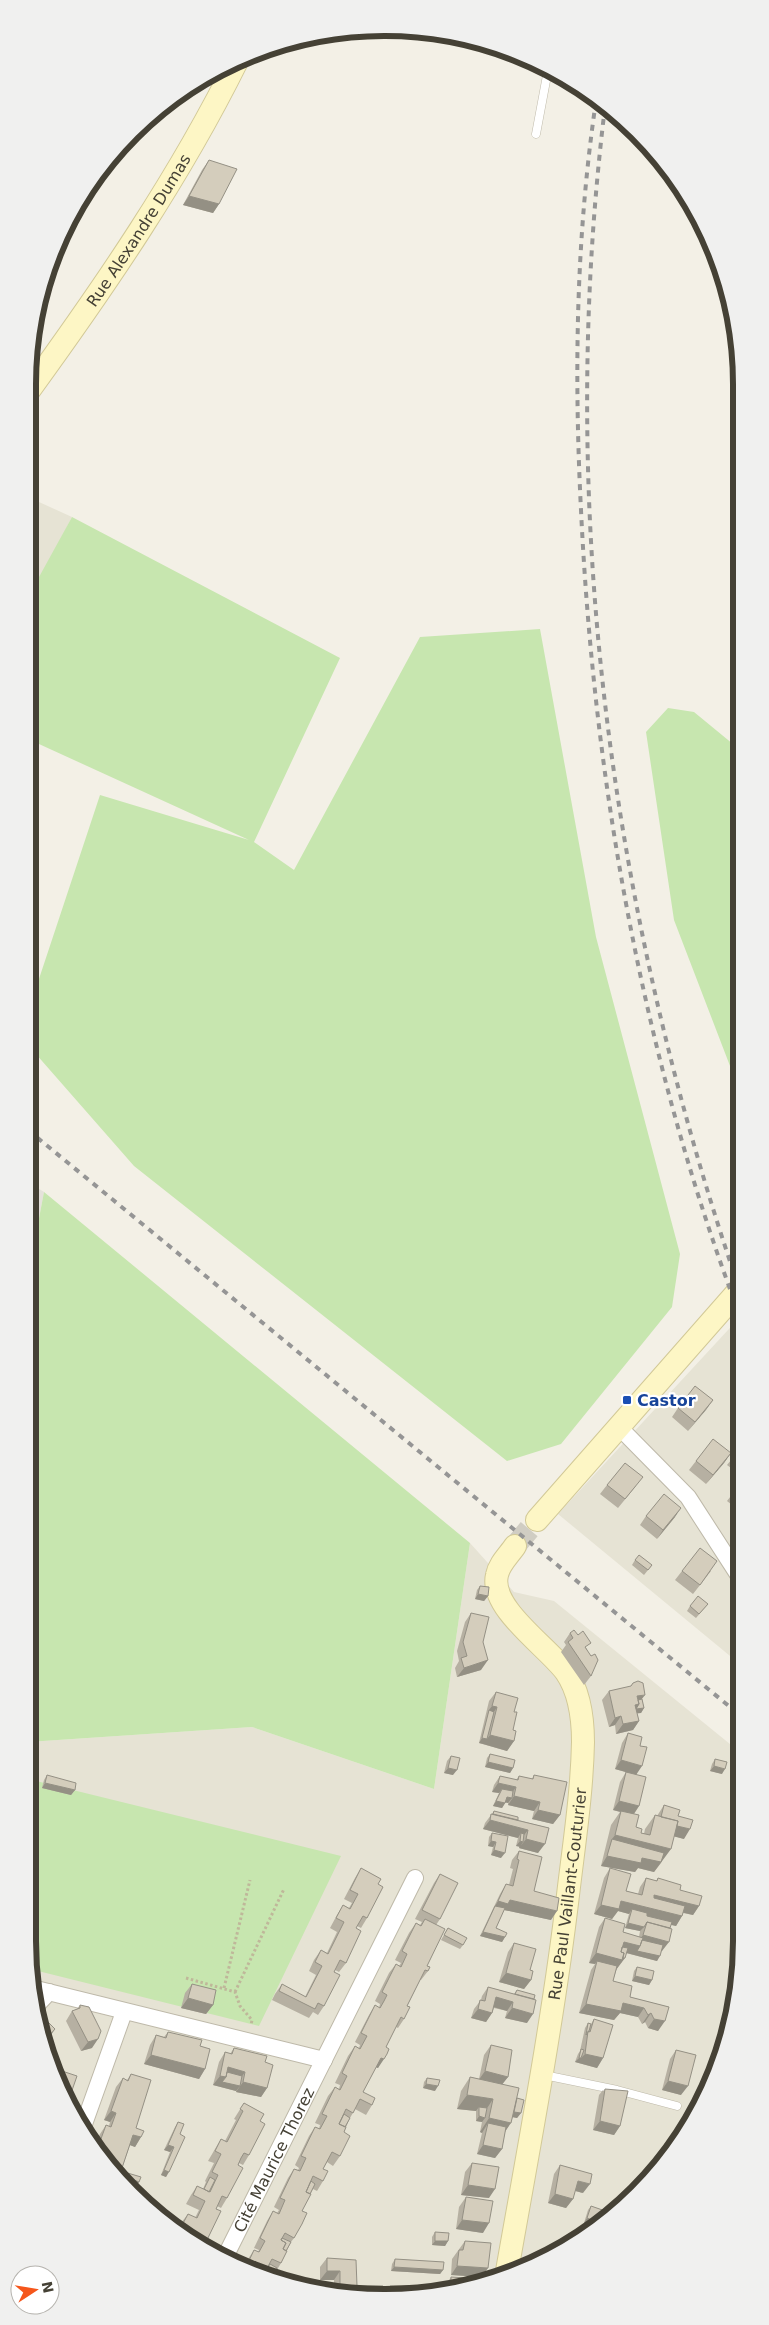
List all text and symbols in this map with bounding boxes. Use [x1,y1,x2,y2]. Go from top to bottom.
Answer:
street label: Rue Alexandre Dumas [83,151,195,310]
place label: Castor [637,1391,696,1410]
marker: Castor [621,1394,633,1406]
street label: Rue Paul Vaillant-Couturier [545,1787,590,2001]
street label: Cité Maurice Thorez [230,2084,318,2236]
north arrow [10,2265,60,2315]
text: N [39,2280,57,2295]

